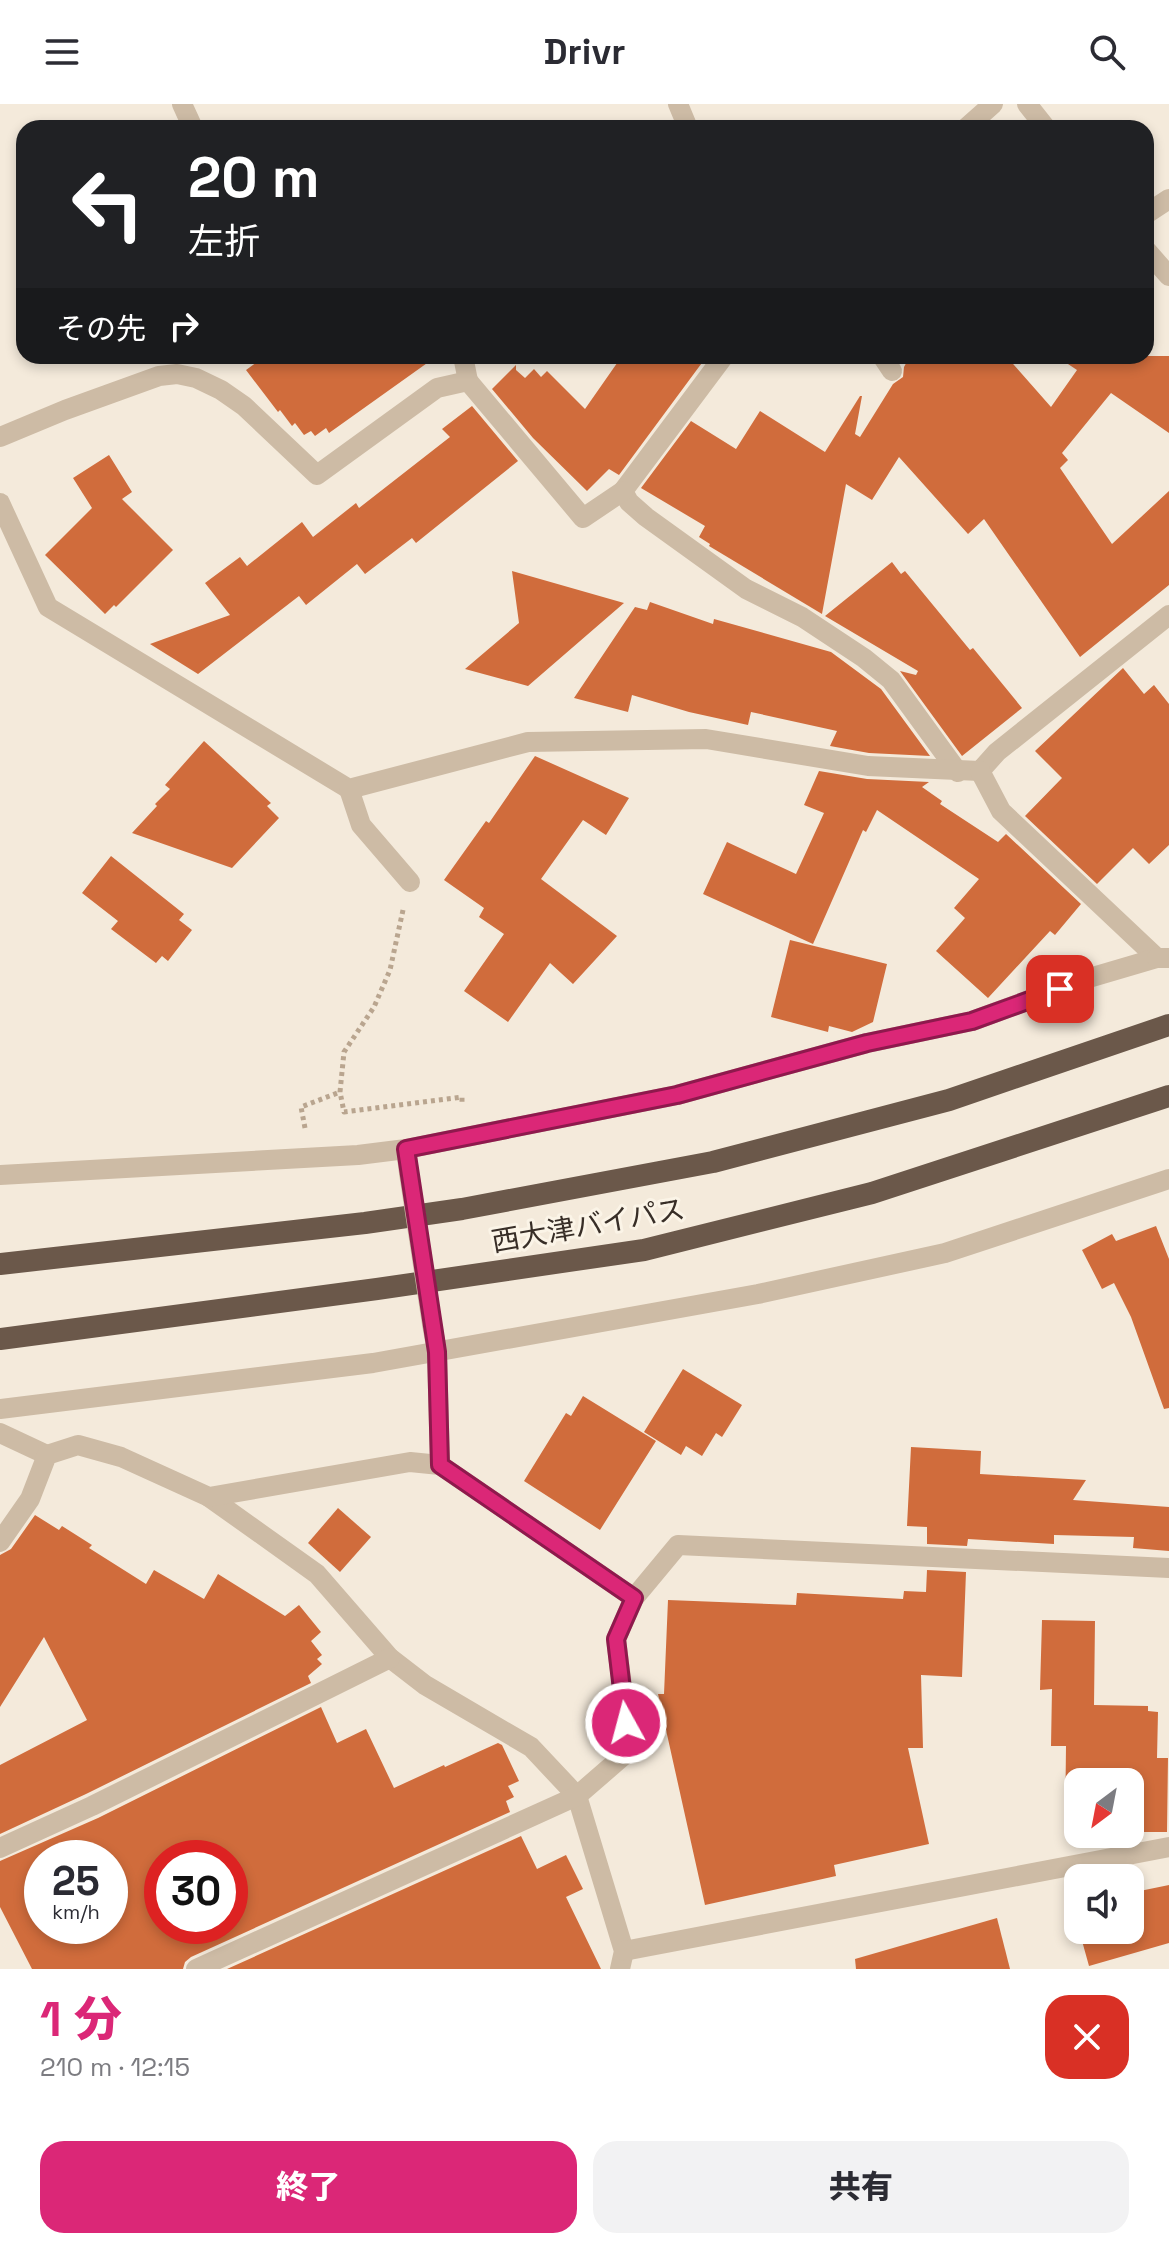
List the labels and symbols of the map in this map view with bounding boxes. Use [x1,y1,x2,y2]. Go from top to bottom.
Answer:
pin [1026,955,1094,1023]
street label: 西大津バイパス [489,1190,687,1260]
position arrow [584,1681,668,1765]
north arrow [1064,1768,1144,1848]
speed limit sign: 30 [144,1840,248,1944]

